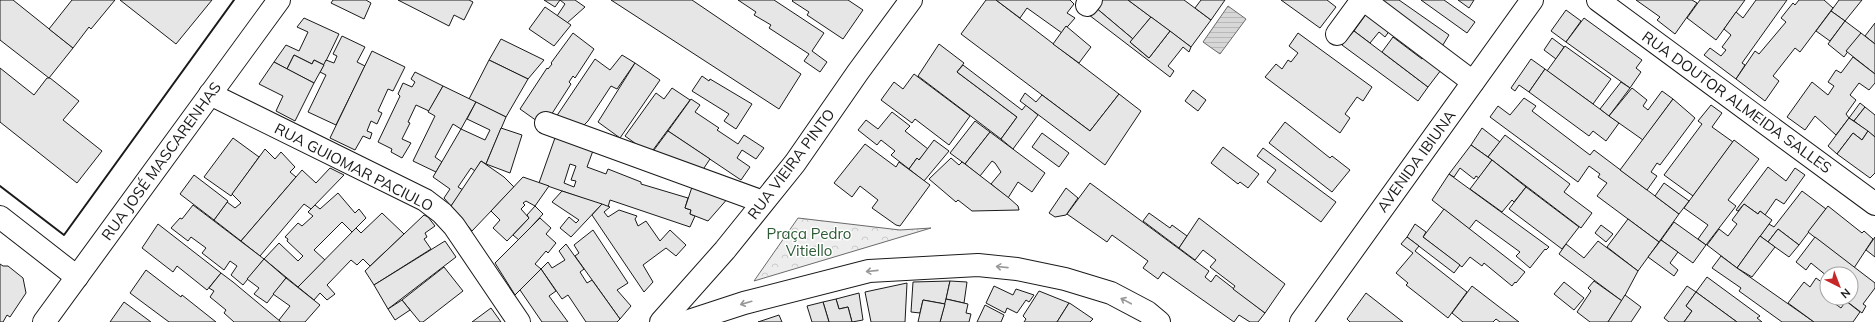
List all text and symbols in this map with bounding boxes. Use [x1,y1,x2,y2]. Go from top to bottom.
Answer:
street label: RUA DOUTOR ALMEIDA SALLES [1639,27,1835,177]
street label: RUA JOSÉ MASCARENHAS [97,78,225,244]
street label: RUA VIEIRA PINTO [743,105,839,223]
street label: AVENIDA IBIUNA [1373,106,1459,216]
street label: RUA GUIOMAR PACIULO [271,119,437,215]
park label: Praça Pedro Vitiello [767,224,851,260]
one-way arrow [996,263,1009,271]
north arrow [1819,266,1859,306]
one-way arrow [866,268,879,275]
text: N [1838,285,1853,301]
one-way arrow [1120,297,1132,305]
one-way arrow [740,300,753,307]

